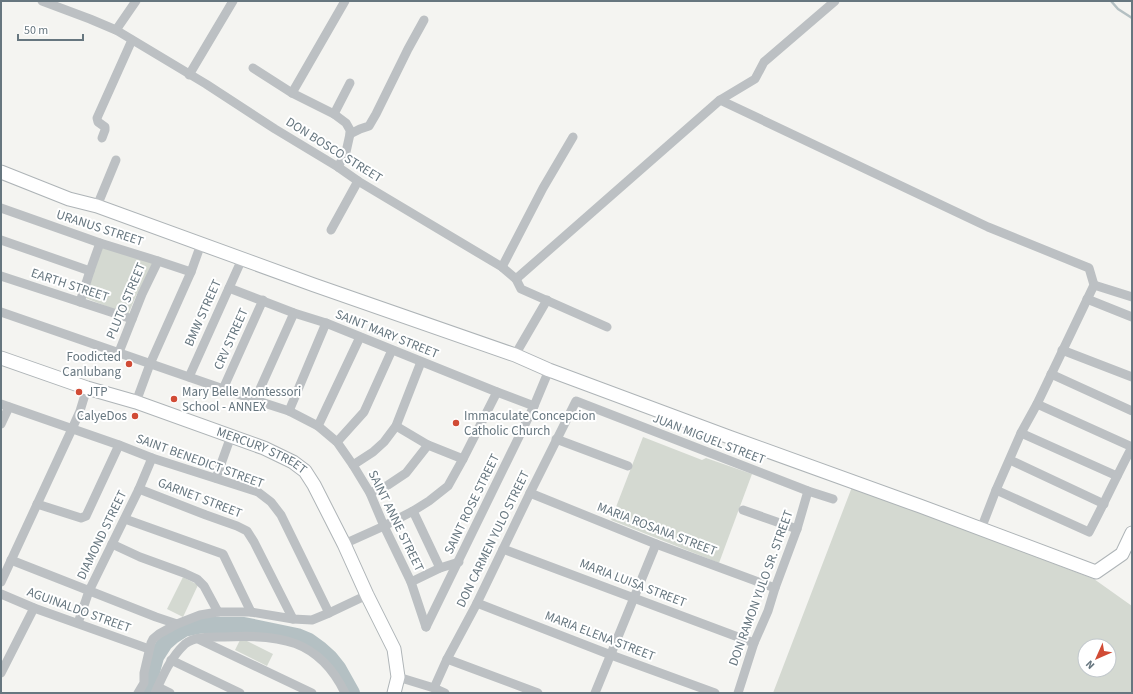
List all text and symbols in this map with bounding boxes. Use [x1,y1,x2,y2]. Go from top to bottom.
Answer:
scale bar [18,16,83,42]
text: 50 m [24,22,48,39]
street label: DON BOSCO STREET [282,113,386,187]
street label: URANUS STREET [54,205,146,251]
street label: PLUTO STREET [102,260,150,342]
street label: EARTH STREET [29,264,111,306]
street label: BMW STREET [180,277,226,349]
street label: CRV STREET [209,305,253,373]
street label: SAINT MARY STREET [333,305,441,363]
place label: Foodicted Canlubang [62,348,121,381]
marker: Foodicted Canlubang [124,359,134,369]
place label: JTP [87,383,108,401]
place label: Mary Belle Montessori School - ANNEX [182,383,301,416]
marker: JTP [74,387,84,397]
marker: Mary Belle Montessori School - ANNEX [169,394,179,404]
place label: CalyeDos [77,407,128,425]
place label: Immaculate Concepcion Catholic Church [464,407,596,440]
street label: JUAN MIGUEL STREET [650,409,768,469]
marker: CalyeDos [130,411,140,421]
marker: Immaculate Concepcion Catholic Church [451,418,461,428]
street label: MERCURY STREET [214,423,311,478]
street label: SAINT BENEDICT STREET [133,429,267,493]
street label: SAINT ROSE STREET [440,451,504,557]
street label: SAINT ANNE STREET [364,467,428,575]
street label: DON CARMEN YULO STREET [452,468,534,610]
street label: GARNET STREET [155,474,245,522]
street label: DIAMOND STREET [73,487,131,583]
street label: MARIA ROSANA STREET [595,498,719,560]
street label: DON RAMON YULO SR. STREET [724,508,798,668]
street label: MARIA LUISA STREET [577,554,689,612]
street label: AGUINALDO STREET [24,583,134,637]
street label: MARIA ELENA STREET [542,607,658,665]
north arrow [1077,638,1117,678]
text: N [1082,657,1098,673]

